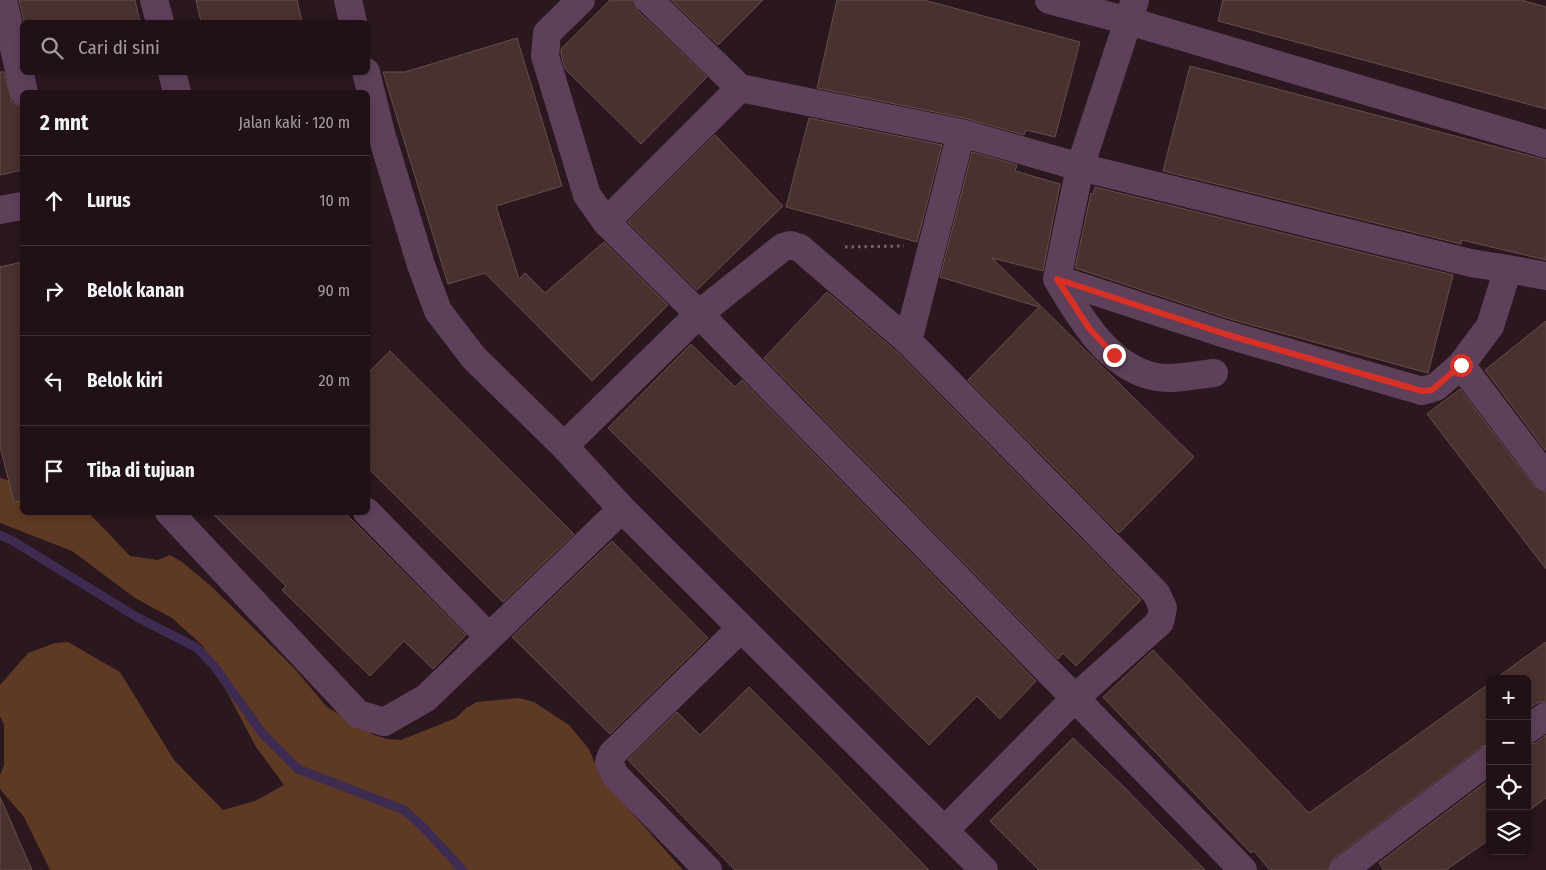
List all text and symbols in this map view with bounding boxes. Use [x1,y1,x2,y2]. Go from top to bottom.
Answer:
search box [20,20,370,75]
icon: search [38,34,66,62]
text: Cari di sini [78,36,160,59]
text: 2 mnt [40,110,89,136]
text: Jalan kaki · 120 m [239,113,350,132]
icon: ahead [40,187,68,215]
text: Lurus [87,189,131,212]
text: 10 m [319,191,350,210]
icon: right [40,277,68,305]
text: Belok kanan [87,279,184,302]
text: 90 m [318,281,350,300]
route end [1103,344,1126,367]
route start [1450,354,1473,377]
icon: left [40,367,68,395]
text: Belok kiri [87,369,163,392]
text: 20 m [319,371,350,390]
icon: arrive [40,457,68,485]
text: Tiba di tujuan [87,459,195,482]
map controls [1486,675,1531,855]
button: + [1486,675,1531,720]
button: − [1486,720,1531,765]
button: locate [1486,765,1531,810]
button: layers [1486,810,1531,855]

